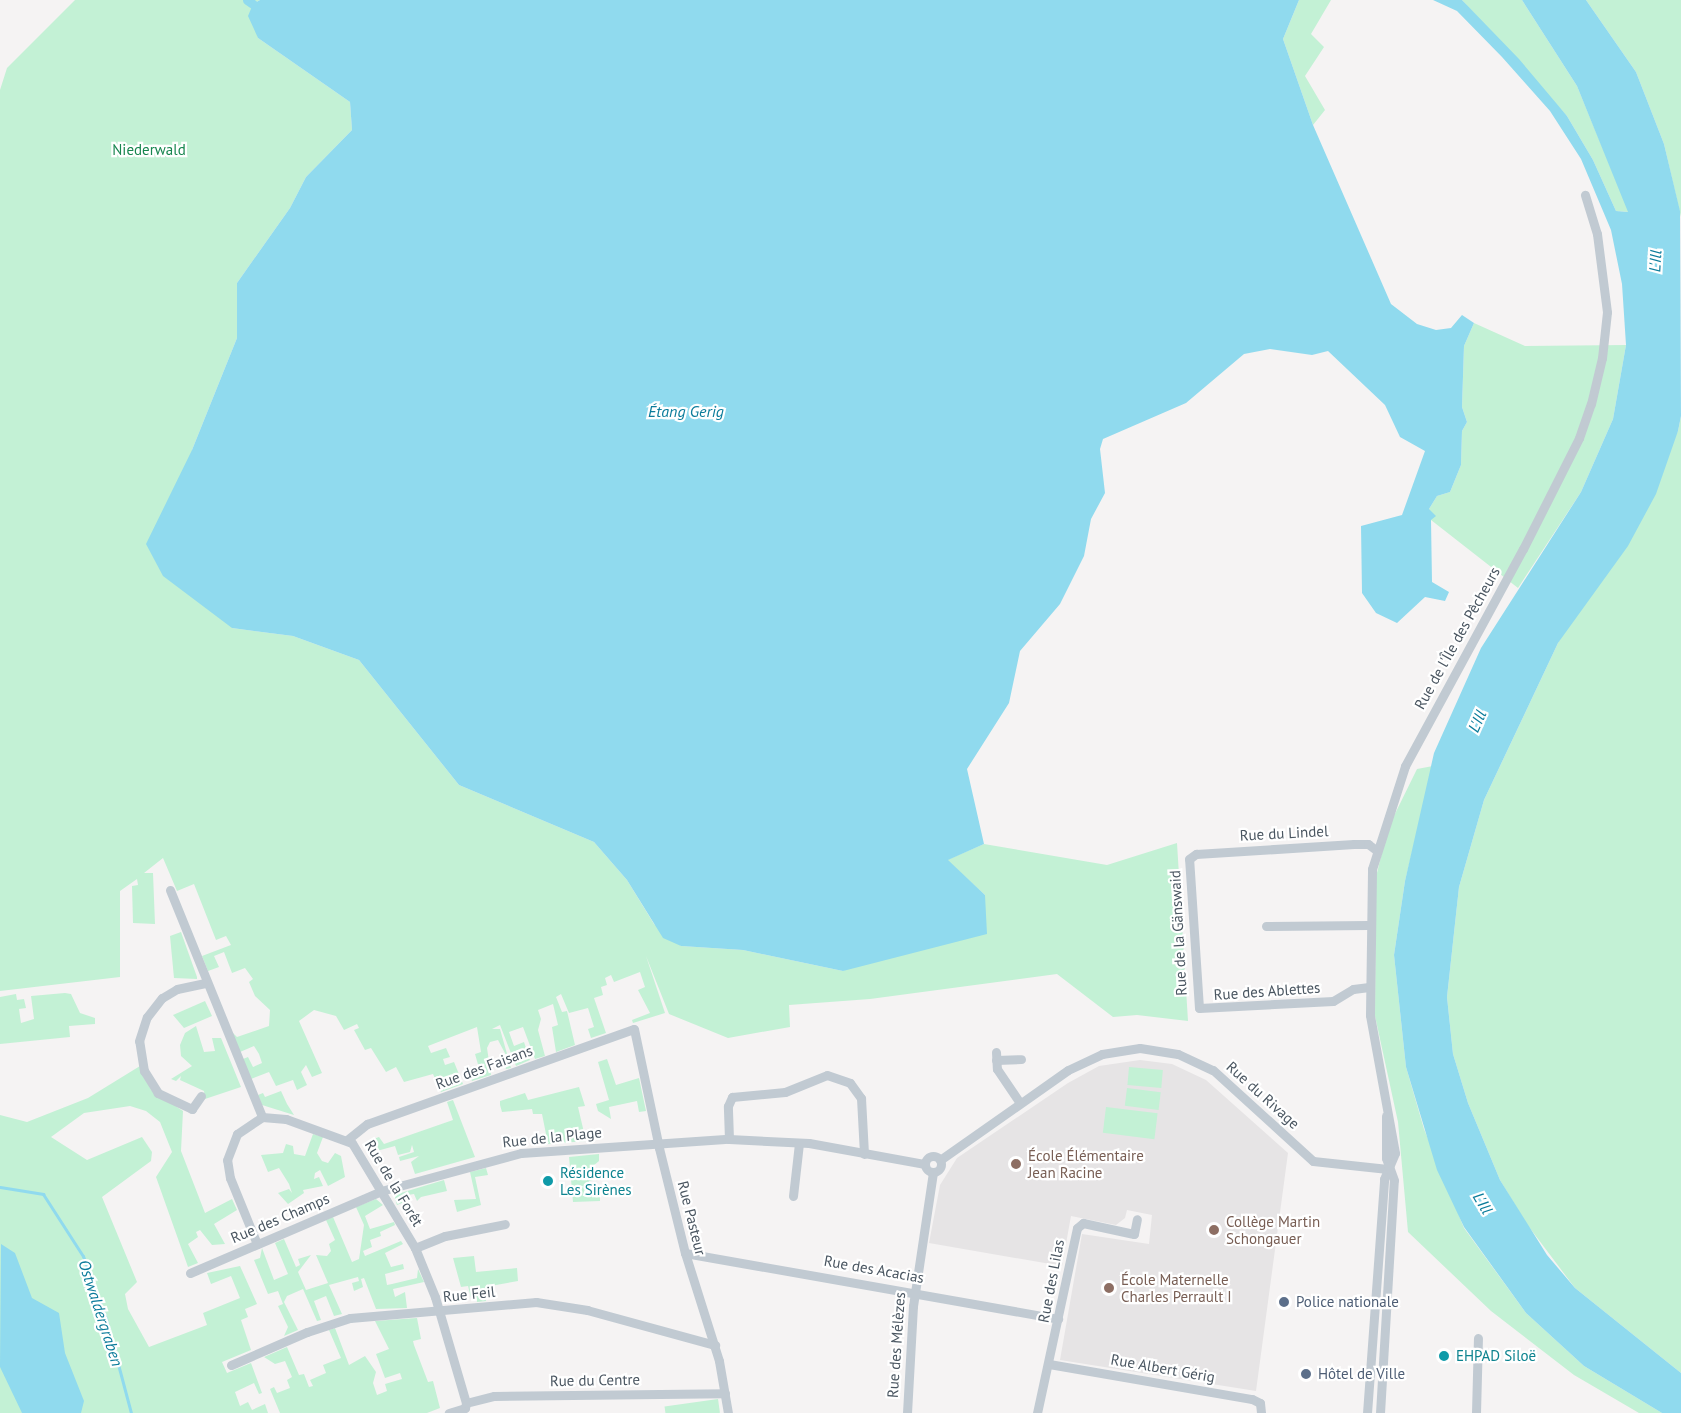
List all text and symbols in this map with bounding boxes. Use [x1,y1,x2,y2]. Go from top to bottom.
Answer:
park label: Niederwald [112,141,186,159]
water label: L'Ill [1645,249,1665,273]
water label: Étang Gerig [648,401,724,421]
street label: Rue de l'Île des Pêcheurs [1410,564,1504,712]
water label: L'Ill [1464,707,1490,735]
street label: Rue du Lindel [1239,822,1329,844]
street label: Rue de la Gänswaid [1166,870,1190,996]
street label: Rue des Ablettes [1213,978,1321,1004]
street label: Rue des Faisans [433,1041,535,1093]
street label: Rue du Rivage [1223,1058,1303,1132]
street label: Rue de la Plage [501,1123,603,1151]
street label: Rue de la Forêt [361,1137,427,1229]
place label: École Élémentaire Jean Racine [1028,1146,1144,1181]
marker: École Élémentaire Jean Racine [1009,1157,1023,1171]
place label: Résidence Les Sirènes [560,1163,632,1198]
marker: Résidence Les Sirènes [541,1174,555,1188]
street label: Rue Pasteur [674,1179,710,1257]
street label: Rue des Champs [228,1189,332,1247]
water label: L'Ill [1469,1189,1497,1217]
place label: Collège Martin Schongauer [1226,1212,1320,1247]
marker: Collège Martin Schongauer [1207,1223,1221,1237]
street label: Rue des Lilas [1034,1238,1068,1324]
street label: Rue des Acacias [822,1251,926,1287]
water label: Ostwaldergraben [75,1257,127,1369]
place label: École Maternelle Charles Perrault I [1121,1270,1232,1305]
marker: École Maternelle Charles Perrault I [1102,1281,1116,1295]
street label: Rue Feil [442,1282,496,1306]
street label: Rue des Mélèzes [883,1291,909,1399]
place label: Police nationale [1296,1293,1399,1311]
marker: Police nationale [1277,1295,1291,1309]
place label: EHPAD Siloë [1456,1347,1536,1365]
marker: EHPAD Siloë [1437,1349,1451,1363]
street label: Rue Albert Gérig [1109,1350,1217,1386]
place label: Hôtel de Ville [1318,1365,1406,1383]
marker: Hôtel de Ville [1299,1367,1313,1381]
street label: Rue du Centre [550,1370,640,1390]

